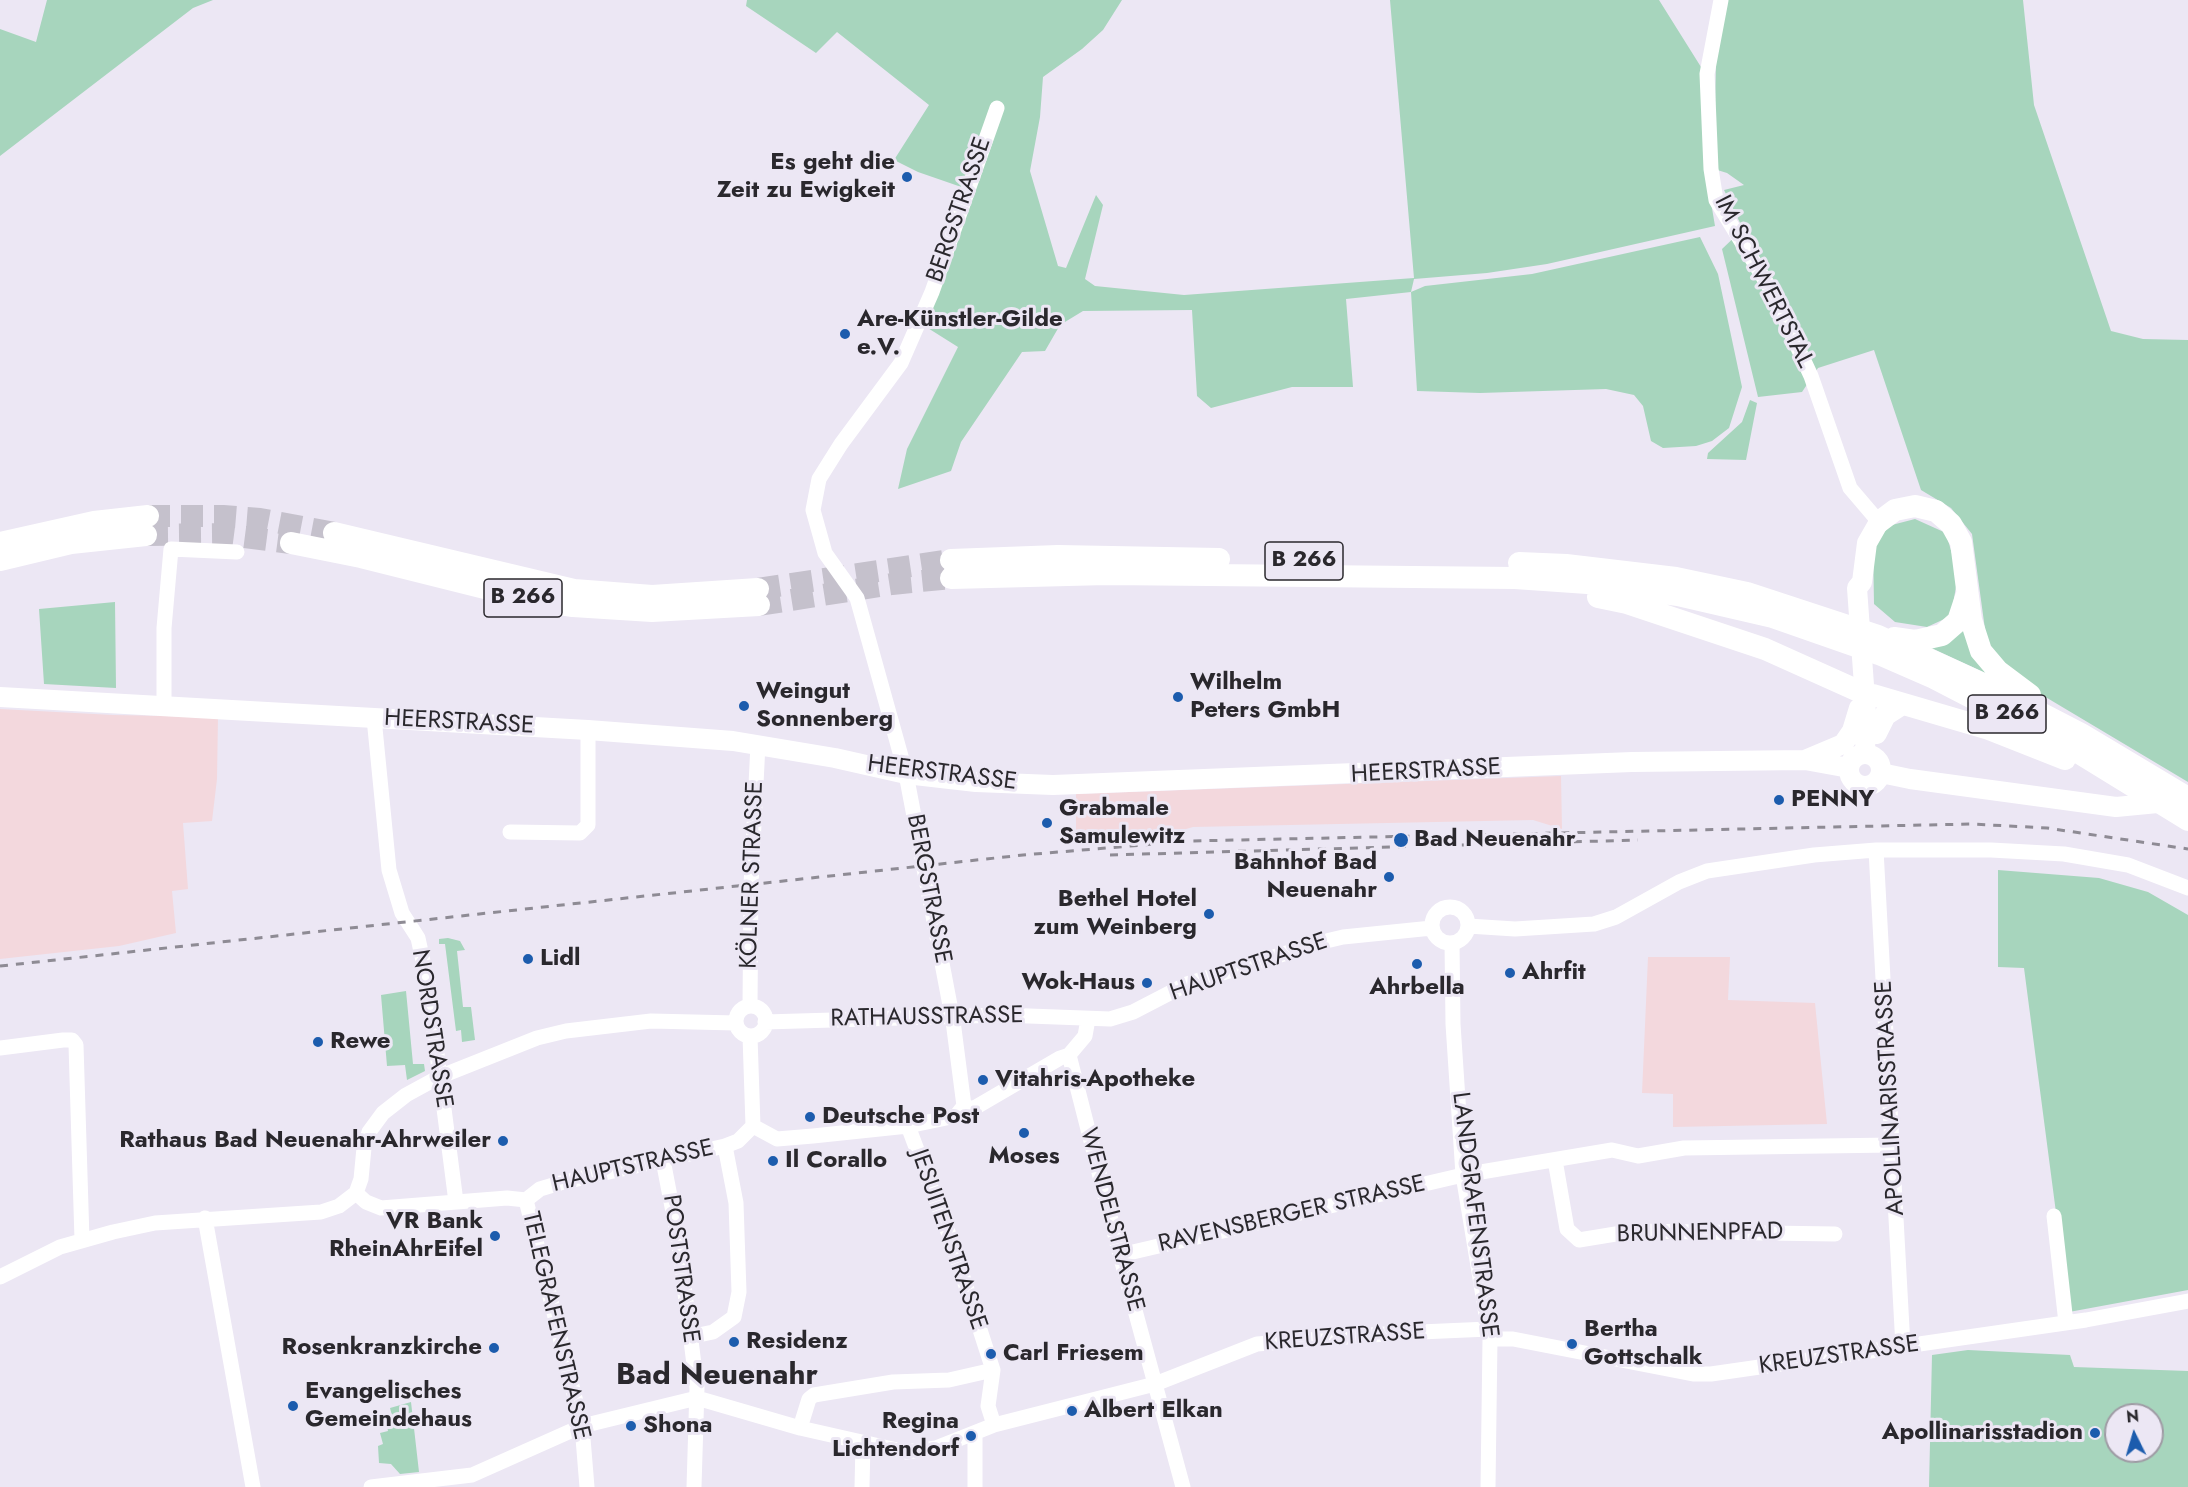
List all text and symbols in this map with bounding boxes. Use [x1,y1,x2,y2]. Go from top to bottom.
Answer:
street label: BERGSTRASSE [922,134,998,286]
place label: Es geht die Zeit zu Ewigkeit [717,149,895,205]
marker: Es geht die Zeit zu Ewigkeit [900,170,914,184]
street label: IM SCHWERTSTAL [1707,191,1819,373]
place label: Are-Künstler-Gilde e.V. [857,306,1063,362]
marker: Are-Künstler-Gilde e.V. [838,327,852,341]
road number: B 266 [1265,542,1343,580]
road number: B 266 [484,579,562,617]
place label: Wilhelm Peters GmbH [1190,669,1340,725]
place label: Weingut Sonnenberg [756,678,893,734]
marker: Wilhelm Peters GmbH [1171,690,1185,704]
road number: B 266 [1968,695,2046,733]
marker: Weingut Sonnenberg [737,699,751,713]
street label: HEERSTRASSE [383,705,535,741]
street label: HEERSTRASSE [866,751,1018,797]
street label: HEERSTRASSE [1350,754,1502,790]
street label: KÖLNER STRASSE [735,781,771,969]
place label: PENNY [1791,786,1874,814]
marker: PENNY [1772,793,1786,807]
place label: Grabmale Samulewitz [1059,795,1185,851]
street label: BERGSTRASSE [899,812,957,966]
marker: Grabmale Samulewitz [1040,816,1054,830]
place label: Bad Neuenahr [1414,826,1575,854]
marker: Bad Neuenahr [1392,831,1410,849]
place label: Bahnhof Bad Neuenahr [1234,849,1377,905]
marker: Bahnhof Bad Neuenahr [1382,870,1396,884]
place label: Bethel Hotel zum Weinberg [1034,886,1197,942]
marker: Bethel Hotel zum Weinberg [1202,907,1216,921]
street label: HAUPTSTRASSE [1166,928,1332,1008]
place label: Lidl [540,945,581,973]
street label: NORDSTRASSE [404,948,458,1110]
marker: Lidl [521,952,535,966]
marker: Ahrbella [1410,957,1424,971]
place label: Ahrfit [1522,959,1586,987]
marker: Ahrfit [1503,966,1517,980]
place label: Wok-Haus [1021,969,1135,997]
place label: Ahrbella [1369,974,1465,1002]
marker: Wok-Haus [1140,976,1154,990]
street label: APOLLINARISSTRASSE [1870,980,1912,1216]
street label: RATHAUSSTRASSE [830,1002,1024,1034]
place label: Rewe [330,1028,391,1056]
marker: Rewe [311,1035,325,1049]
place label: Vitahris-Apotheke [995,1066,1195,1094]
marker: Vitahris-Apotheke [976,1073,990,1087]
street label: LANDGRAFENSTRASSE [1445,1091,1503,1339]
place label: Deutsche Post [822,1103,979,1131]
marker: Deutsche Post [803,1110,817,1124]
street label: WENDELSTRASSE [1073,1125,1149,1315]
marker: Moses [1017,1126,1031,1140]
place label: Rathaus Bad Neuenahr-Ahrweiler [119,1127,491,1155]
marker: Rathaus Bad Neuenahr-Ahrweiler [496,1134,510,1148]
street label: HAUPTSTRASSE [550,1134,716,1200]
place label: Moses [988,1143,1060,1171]
street label: JESUITENSTRASSE [904,1146,992,1334]
place label: Il Corallo [785,1147,887,1175]
marker: Il Corallo [766,1154,780,1168]
street label: RAVENSBERGER STRASSE [1156,1170,1428,1260]
street label: POSTSTRASSE [655,1193,705,1345]
place label: VR Bank RheinAhrEifel [329,1208,483,1264]
street label: TELEGRAFENSTRASSE [515,1209,595,1443]
street label: BRUNNENPFAD [1617,1218,1783,1250]
marker: VR Bank RheinAhrEifel [488,1229,502,1243]
place label: Bertha Gottschalk [1584,1316,1703,1372]
street label: KREUZSTRASSE [1263,1318,1427,1358]
place label: Residenz [746,1328,848,1356]
street label: KREUZSTRASSE [1757,1331,1921,1381]
place label: Rosenkranzkirche [282,1334,482,1362]
marker: Residenz [727,1335,741,1349]
marker: Bertha Gottschalk [1565,1337,1579,1351]
place label: Carl Friesem [1003,1340,1144,1368]
marker: Rosenkranzkirche [487,1341,501,1355]
marker: Carl Friesem [984,1347,998,1361]
district label: Bad Neuenahr [616,1359,818,1395]
place label: Evangelisches Gemeindehaus [305,1378,472,1434]
place label: Albert Elkan [1084,1397,1223,1425]
marker: Evangelisches Gemeindehaus [286,1399,300,1413]
north arrow [2104,1403,2164,1463]
marker: Albert Elkan [1065,1404,1079,1418]
text: N [2125,1405,2140,1429]
place label: Regina Lichtendorf [832,1408,959,1464]
place label: Shona [643,1412,713,1440]
marker: Shona [624,1419,638,1433]
place label: Apollinarisstadion [1882,1419,2083,1447]
marker: Apollinarisstadion [2088,1426,2102,1440]
marker: Regina Lichtendorf [964,1429,978,1443]

